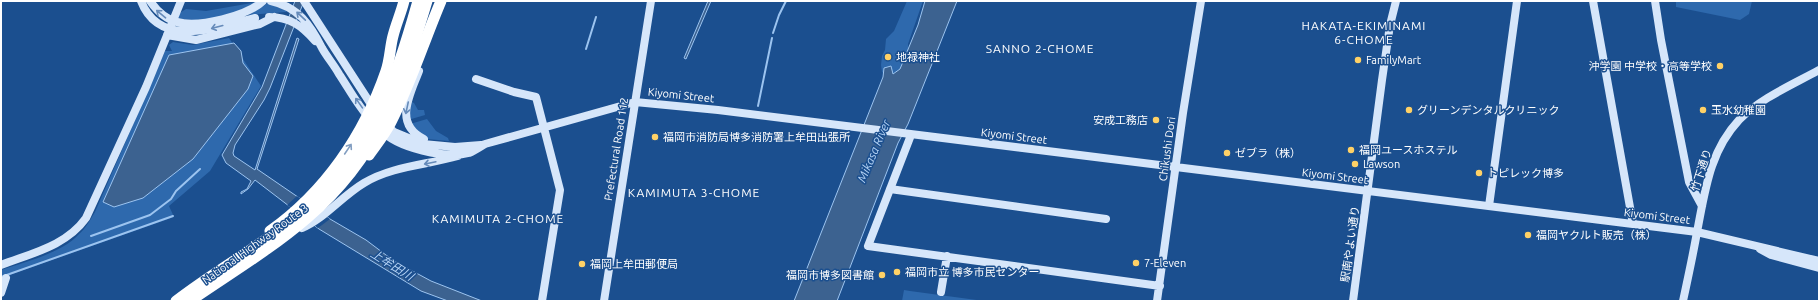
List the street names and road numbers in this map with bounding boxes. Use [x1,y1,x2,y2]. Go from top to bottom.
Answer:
street label: Kiyomi Street [647,86,715,105]
street label: Prefectural Road 112 [602,96,630,202]
street label: Chikushi Dori [1157,116,1177,182]
street label: Kiyomi Street [980,126,1048,146]
street label: 竹下通り [1688,147,1714,193]
street label: Kiyomi Street [1301,166,1369,186]
street label: National Highway Route 3 [200,202,310,286]
street label: 駅南やよい通り [1339,205,1361,283]
street label: Kiyomi Street [1623,206,1691,226]

